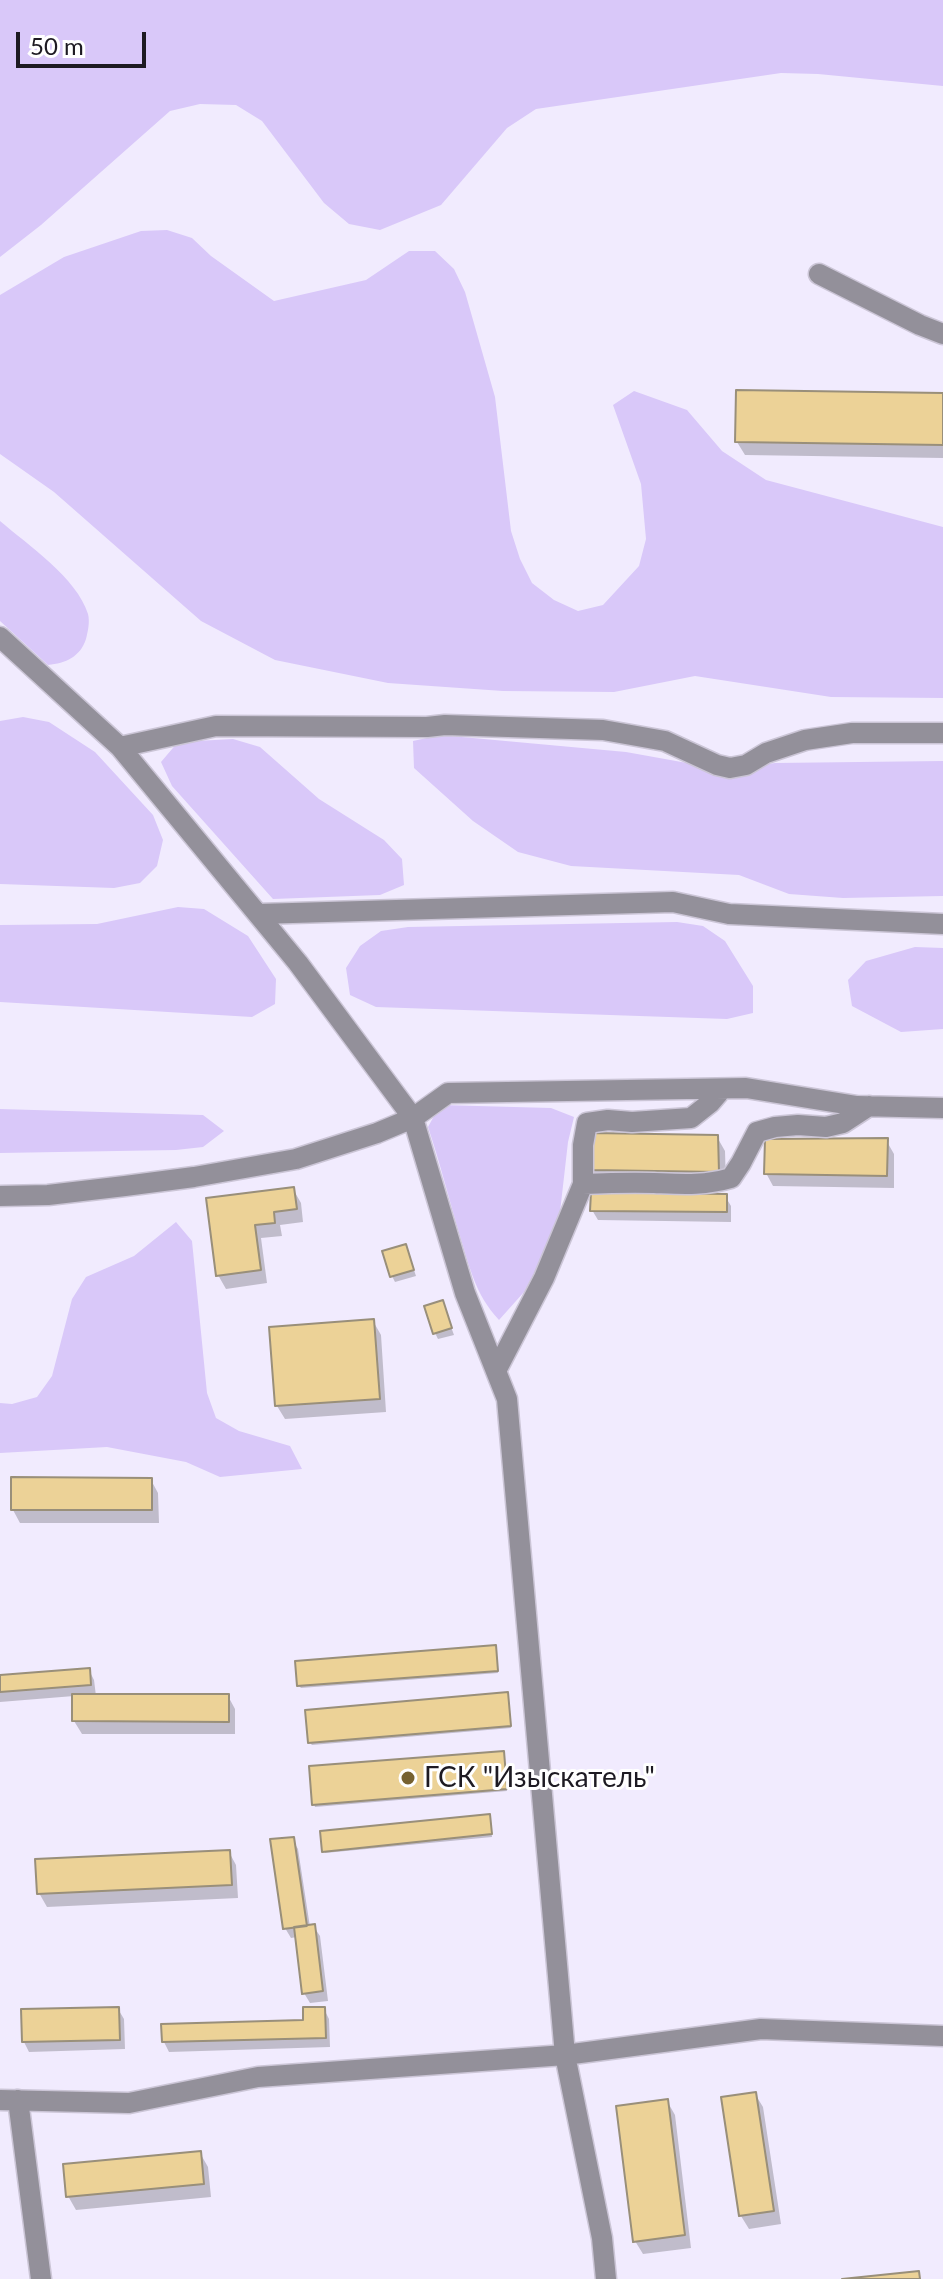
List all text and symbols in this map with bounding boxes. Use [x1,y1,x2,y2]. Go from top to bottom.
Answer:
scale bar [20,16,150,66]
text: 50 m [30,31,84,60]
place label: ГСК "Изыскатель" [424,1761,655,1795]
marker: ГСК "Изыскатель" [399,1769,417,1787]

